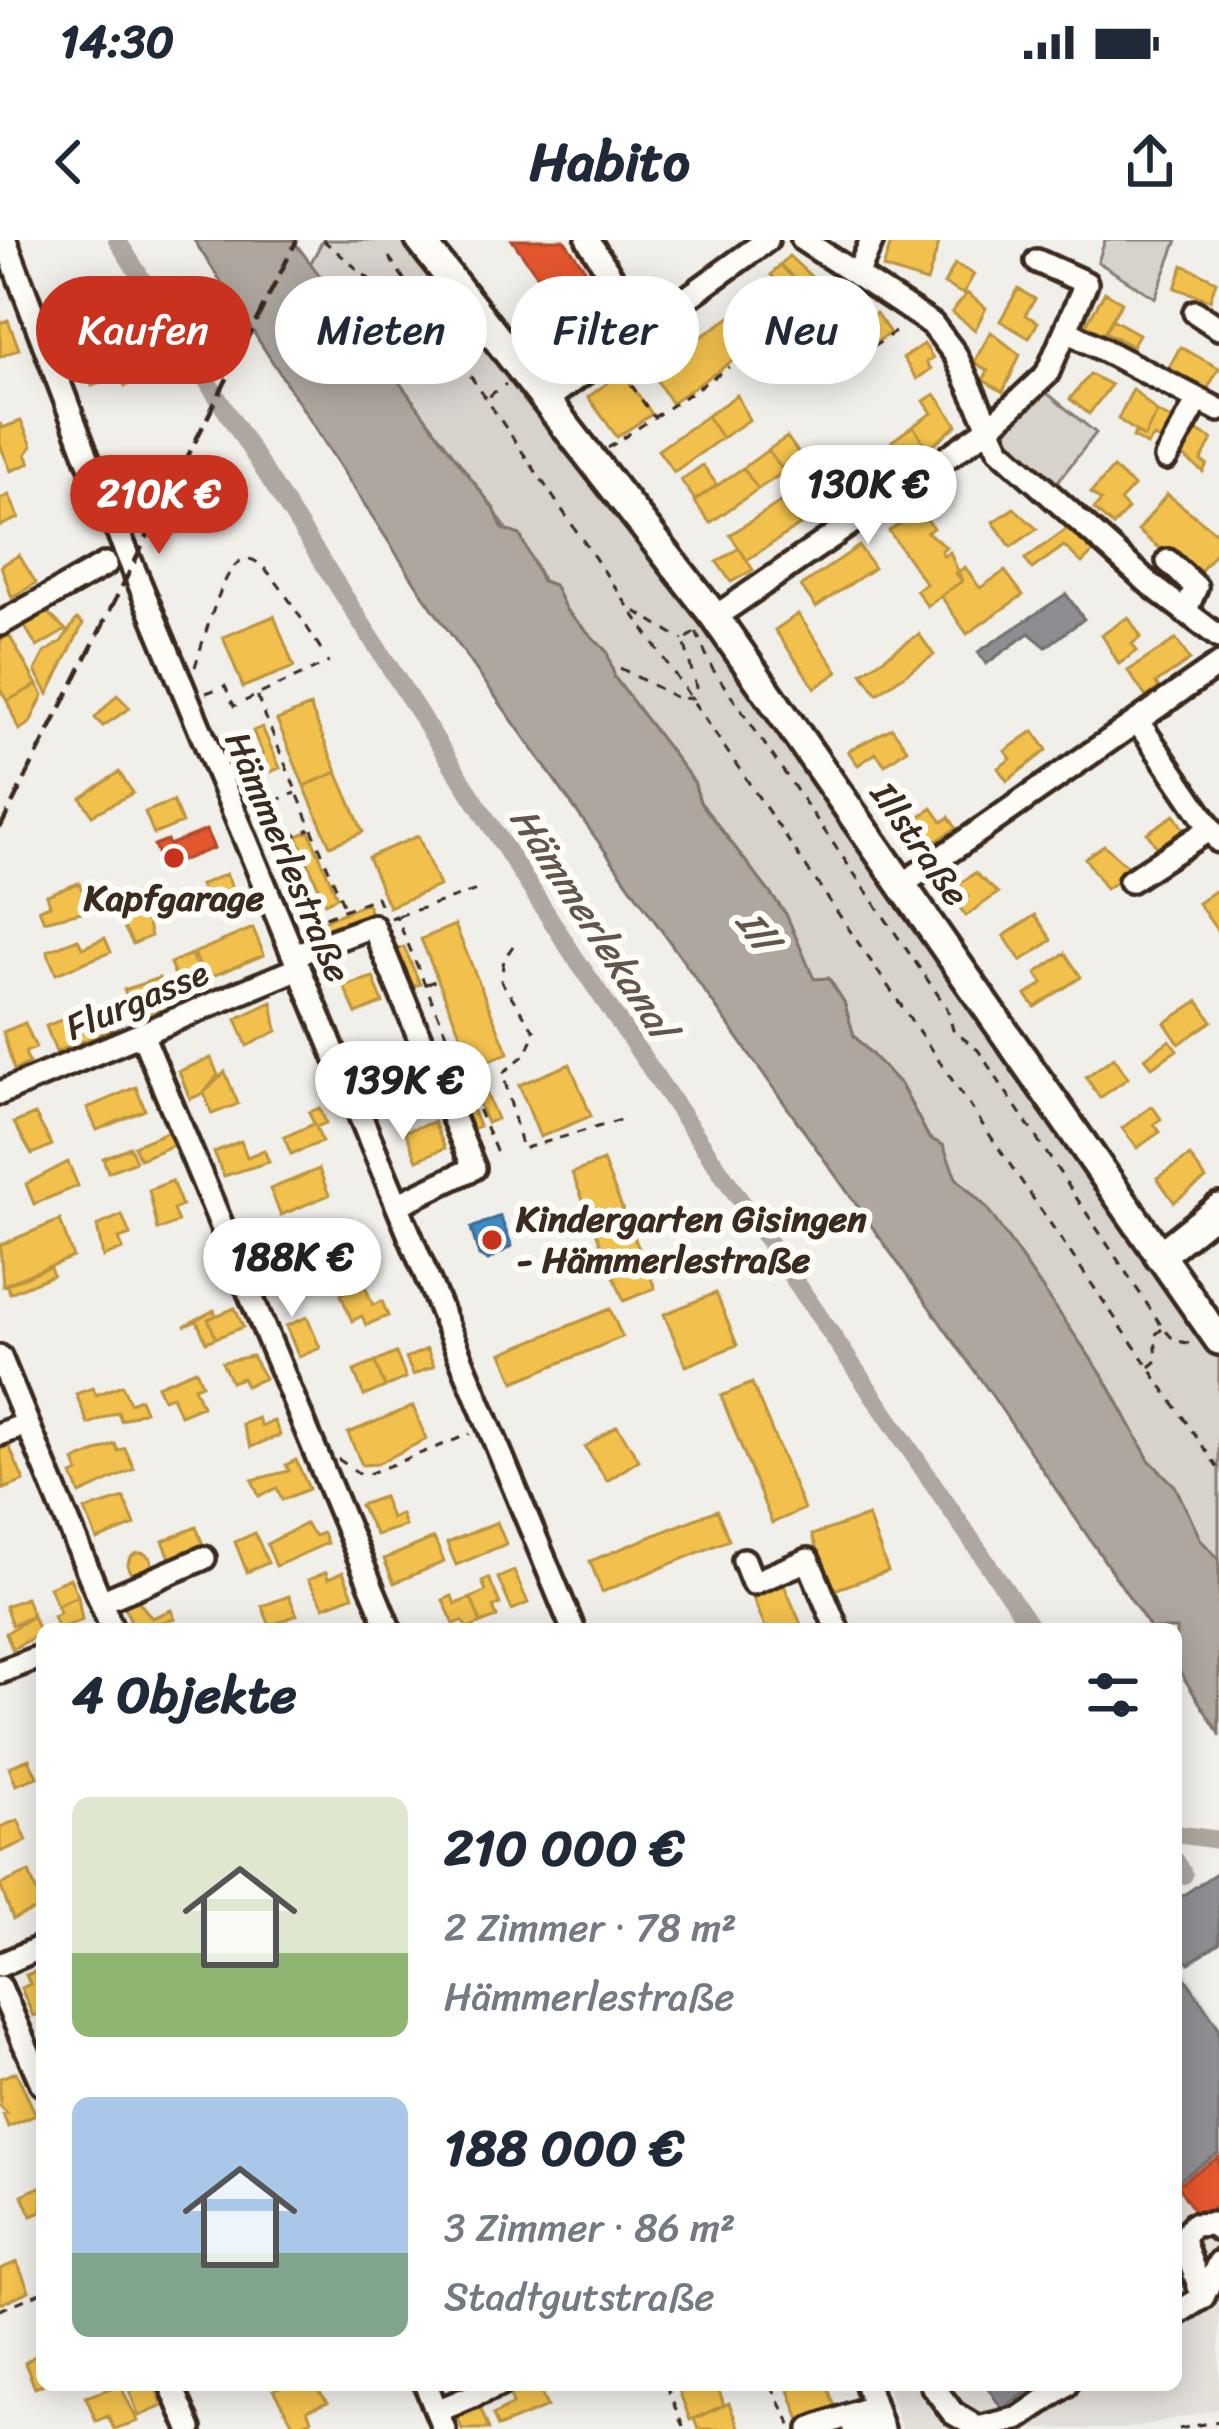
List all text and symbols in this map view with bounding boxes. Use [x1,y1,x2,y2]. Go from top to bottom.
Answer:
text: 14:30 [60,2,174,82]
text: Habito [529,114,690,210]
icon: back [36,129,102,195]
icon: share [1117,129,1183,195]
chip: Kaufen [36,276,251,384]
chip: Mieten [275,276,487,384]
chip: Filter [511,276,699,384]
chip: Neu [723,276,880,384]
pin: 130K € [770,445,966,547]
text: 130K € [807,449,929,518]
pin: 210K € [61,455,257,557]
text: 210K € [97,459,221,528]
street label: Hämmerlestraße [206,721,370,993]
street label: Illstraße [853,767,987,920]
water label: Hämmerlekanal [492,791,699,1060]
marker: Kapfgarage [161,845,187,871]
place label: Kapfgarage [83,866,265,930]
water label: Ill [717,894,801,972]
street label: Flurgasse [55,941,219,1059]
pin: 139K € [305,1041,501,1143]
text: 139K € [342,1045,464,1114]
place label: Kindergarten Gisingen - Hämmerlestraße [515,1187,867,1292]
pin: 188K € [194,1218,390,1320]
text: 188K € [230,1222,354,1291]
marker: Kindergarten Gisingen - Hämmerlestraße [479,1227,505,1253]
text: 4 Objekte [72,1650,297,1740]
icon: filters [1080,1662,1146,1728]
text: 210 000 € [444,1803,685,1893]
icon: home [168,1845,312,1989]
text: 2 Zimmer · 78 m² [444,1893,737,1962]
text: Hämmerlestraße [444,1962,734,2031]
text: 188 000 € [444,2103,684,2193]
icon: home [168,2145,312,2289]
text: 3 Zimmer · 86 m² [444,2193,735,2262]
text: Stadtgutstraße [444,2262,715,2331]

